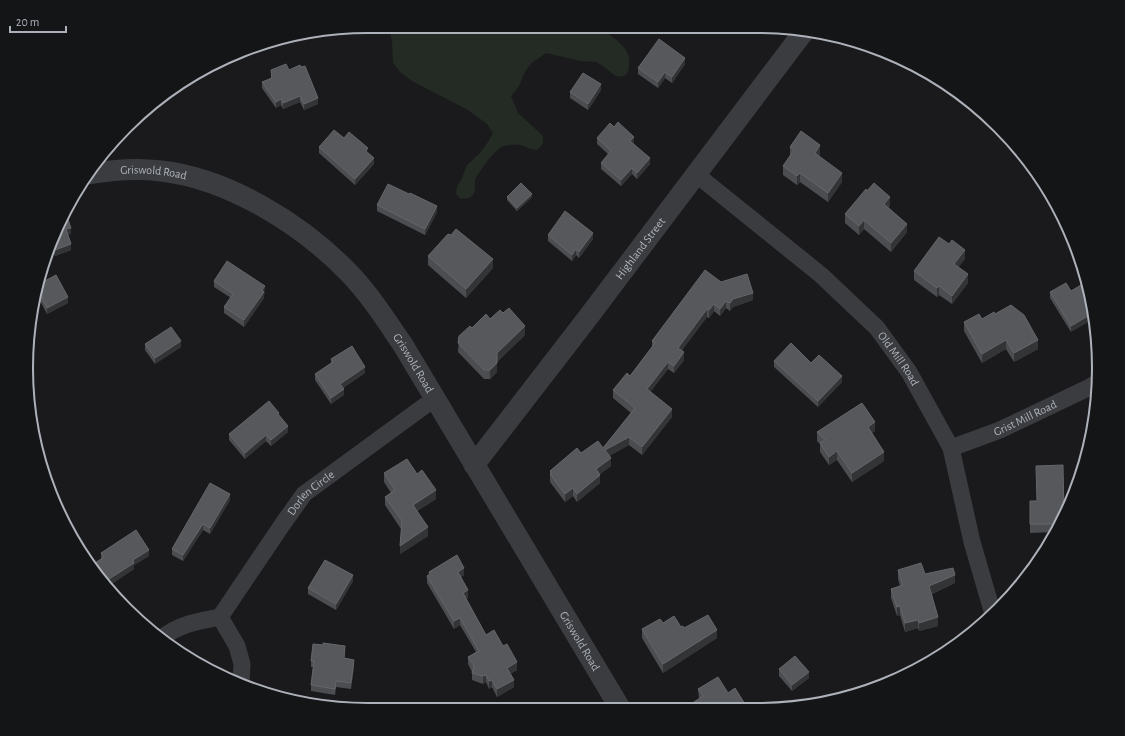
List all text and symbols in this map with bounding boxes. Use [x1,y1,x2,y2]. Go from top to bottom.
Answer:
scale bar [10,8,66,34]
text: 20 m [16,16,39,28]
street label: Griswold Road [120,164,188,181]
street label: Highland Street [613,215,667,282]
street label: Old Mill Road [876,329,921,388]
street label: Griswold Road [391,331,436,395]
street label: Grist Mill Road [992,398,1058,438]
street label: Dorlen Circle [285,468,336,517]
street label: Griswold Road [558,609,602,673]

